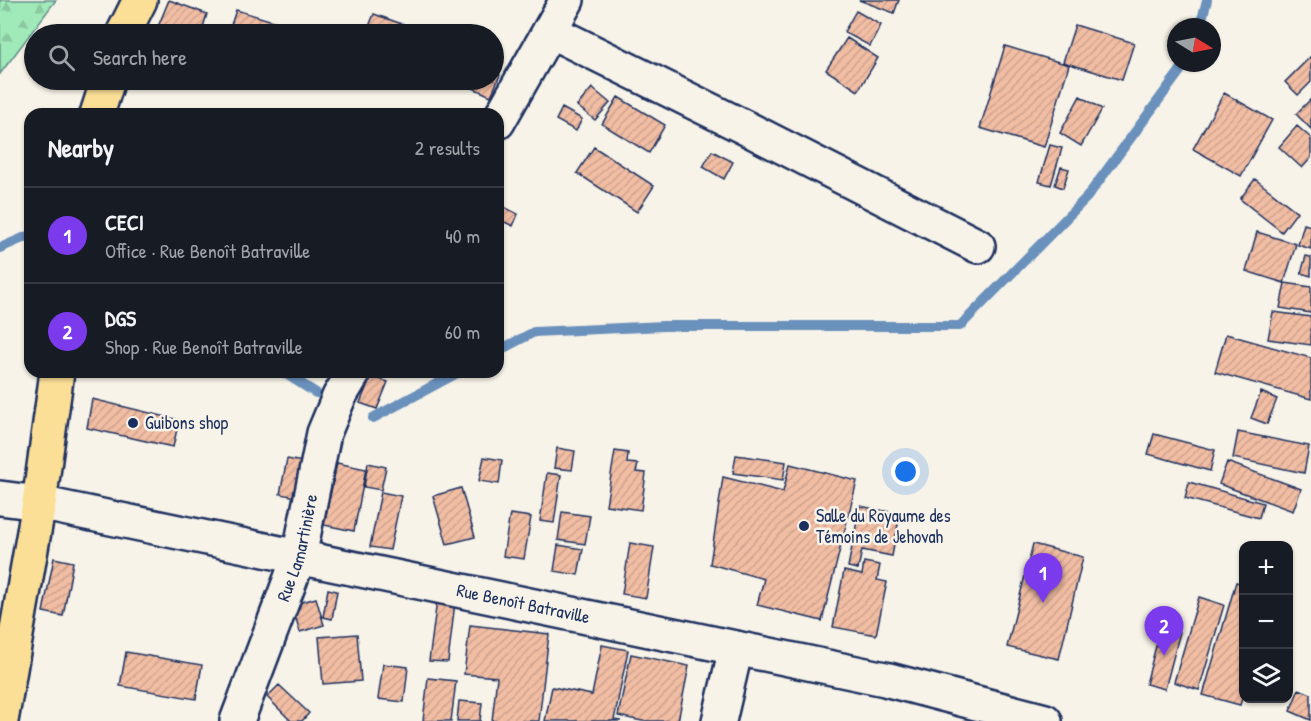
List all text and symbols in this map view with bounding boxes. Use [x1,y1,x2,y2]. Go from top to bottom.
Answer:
north arrow [1167,18,1221,72]
search box [24,24,504,90]
icon: search [45,41,78,74]
text: Search here [93,42,187,72]
text: Nearby [48,130,114,165]
text: 2 results [415,134,480,161]
text: CECI [105,207,144,237]
text: 1 [64,222,71,249]
text: 40 m [445,222,480,249]
text: Office · Rue Benoît Batraville [105,237,310,264]
text: DGS [105,303,136,333]
text: 2 [63,318,72,345]
text: 60 m [445,318,480,345]
text: Shop · Rue Benoît Batraville [105,333,303,360]
place label: Guibons shop [145,410,228,435]
marker: Guibons shop [126,416,140,430]
your location [891,457,920,486]
street label: Rue Lamartinière [270,492,323,605]
place label: Salle du Royaume des Témoins de Jehovah [816,503,951,549]
marker: Salle du Royaume des Témoins de Jehovah [797,519,811,533]
map controls [1239,541,1293,703]
button: + [1239,541,1293,595]
pin: 1 [1024,554,1062,603]
street label: Rue Benoît Batraville [455,577,592,629]
button: − [1239,595,1293,649]
pin: 2 [1144,606,1184,656]
button: layers [1239,649,1293,703]

